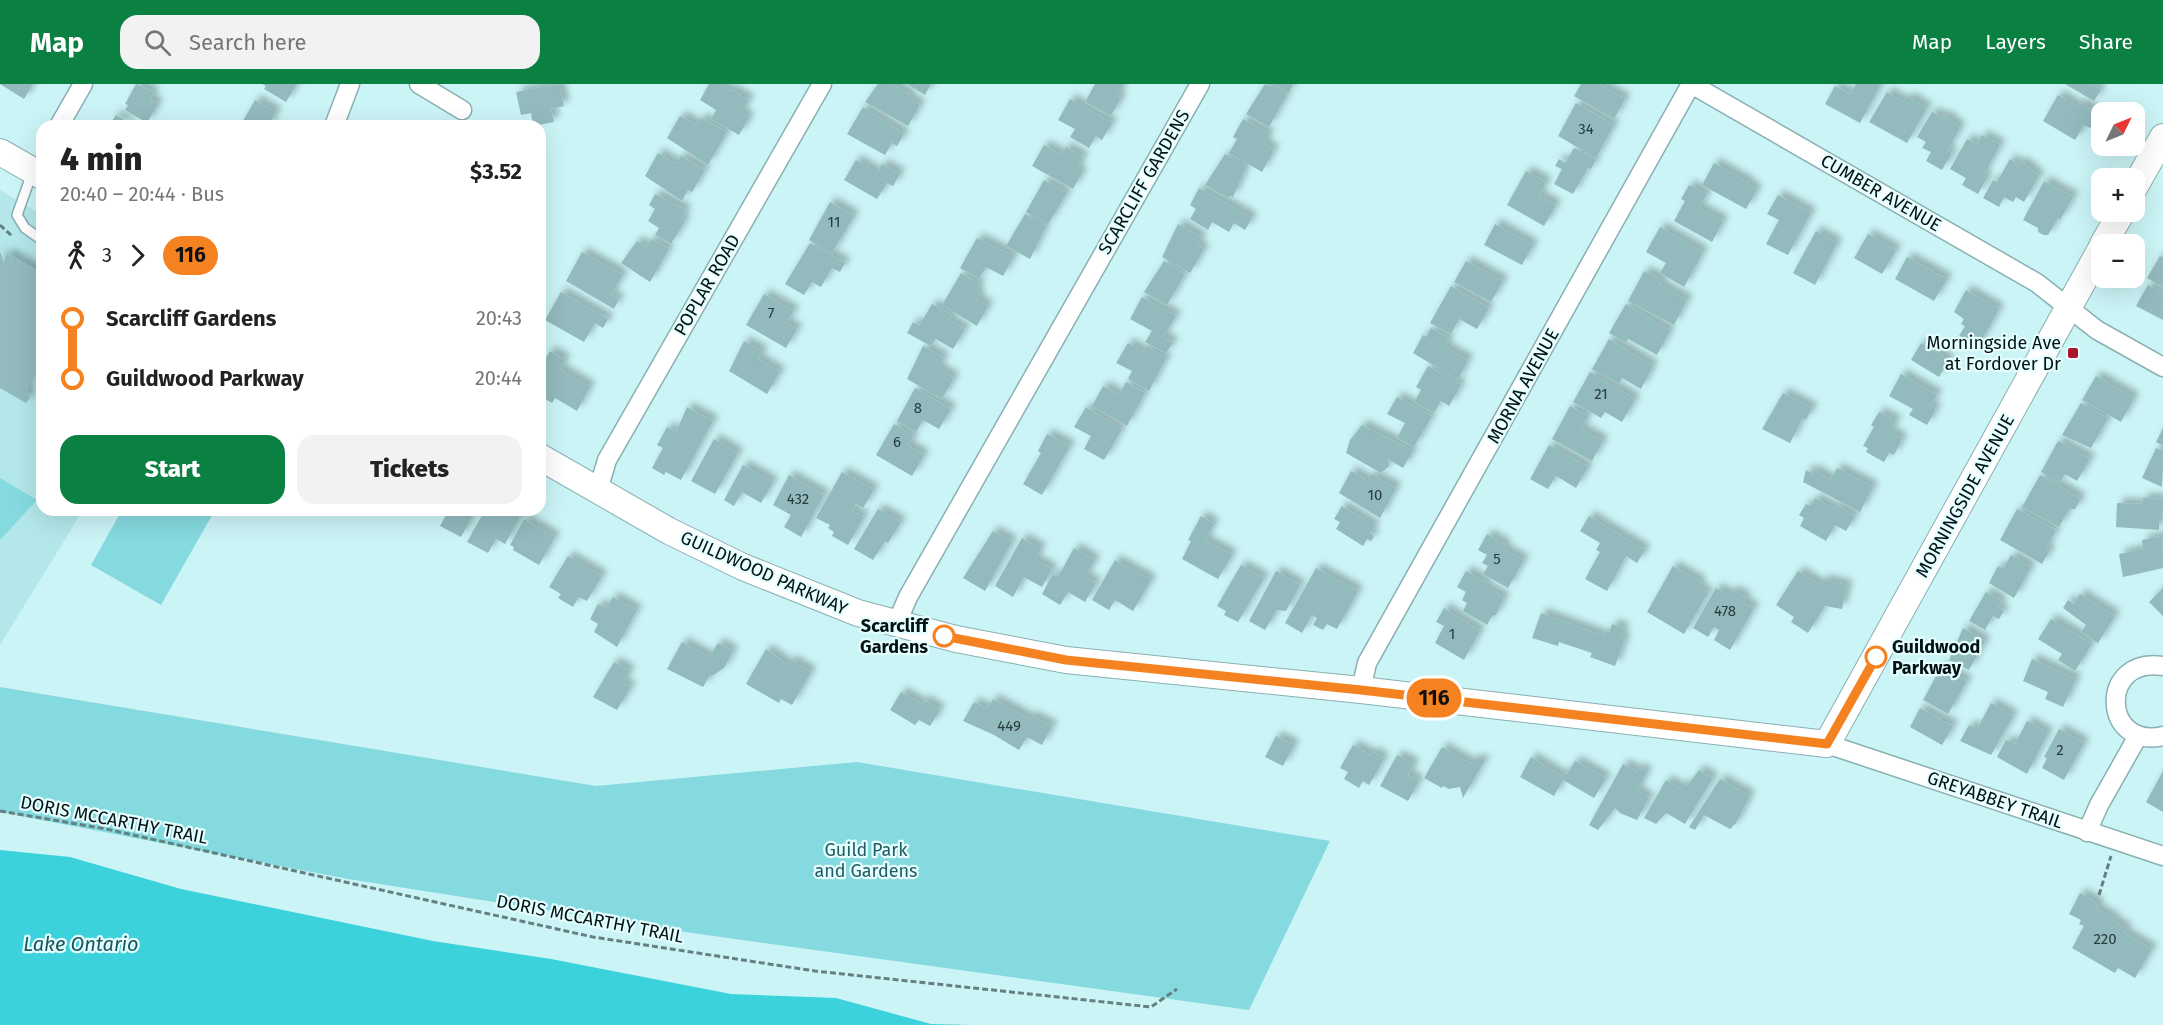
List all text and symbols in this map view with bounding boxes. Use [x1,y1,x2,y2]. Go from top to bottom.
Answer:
search box [120,15,540,69]
text: Map [30,26,84,59]
icon: search [141,26,174,59]
text: Search here [189,29,307,56]
text: Map [1912,29,1952,55]
text: Layers [1985,29,2046,55]
text: Share [2079,29,2133,55]
north arrow [2091,102,2145,156]
map controls [2091,102,2145,288]
street label: SCARCLIFF GARDENS [1094,105,1195,258]
house number: 34 [1578,120,1594,138]
text: 4 min [60,139,143,179]
street label: CUMBER AVENUE [1817,150,1945,236]
text: $3.52 [470,158,522,185]
button: + [2091,168,2145,222]
text: 20:40 – 20:44 · Bus [60,182,224,206]
house number: 11 [828,213,840,231]
street label: POPLAR ROAD [669,230,745,340]
button: − [2091,234,2145,288]
icon: walk [60,239,93,272]
icon: forward [121,239,154,272]
text: 116 [175,242,206,268]
text: 3 [102,243,112,267]
house number: 7 [768,304,775,322]
text: Scarcliff Gardens [106,305,276,332]
text: 20:43 [476,306,522,330]
street label: MORNA AVENUE [1482,325,1564,447]
place label: Morningside Ave at Fordover Dr [1926,332,2061,375]
marker: Morningside Ave at Fordover Dr [2066,346,2080,360]
text: Guildwood Parkway [106,365,304,392]
text: 20:44 [475,366,522,390]
house number: 21 [1594,385,1608,403]
house number: 8 [914,399,922,417]
street label: MORNINGSIDE AVENUE [1911,411,2019,581]
house number: 6 [893,433,901,451]
button: Start [60,435,285,504]
button: Tickets [297,435,522,504]
house number: 10 [1368,486,1382,504]
house number: 432 [787,490,809,508]
street label: GUILDWOOD PARKWAY [677,526,851,620]
house number: 5 [1493,550,1501,568]
house number: 478 [1714,602,1736,620]
place label: Scarcliff Gardens [860,615,930,658]
marker: Scarcliff Gardens [933,625,955,647]
house number: 1 [1449,625,1455,643]
place label: Guildwood Parkway [1892,636,1980,679]
marker: Guildwood Parkway [1865,646,1887,668]
line badge: 116 [1400,678,1468,718]
text: 116 [1419,685,1449,711]
house number: 449 [997,717,1021,735]
house number: 2 [2056,741,2064,759]
street label: GREYABBEY TRAIL [1924,766,2066,834]
street label: DORIS MCCARTHY TRAIL [19,791,210,849]
park label: Guild Park and Gardens [815,839,917,882]
street label: DORIS MCCARTHY TRAIL [495,890,686,948]
house number: 220 [2093,930,2117,948]
water label: Lake Ontario [23,932,139,956]

